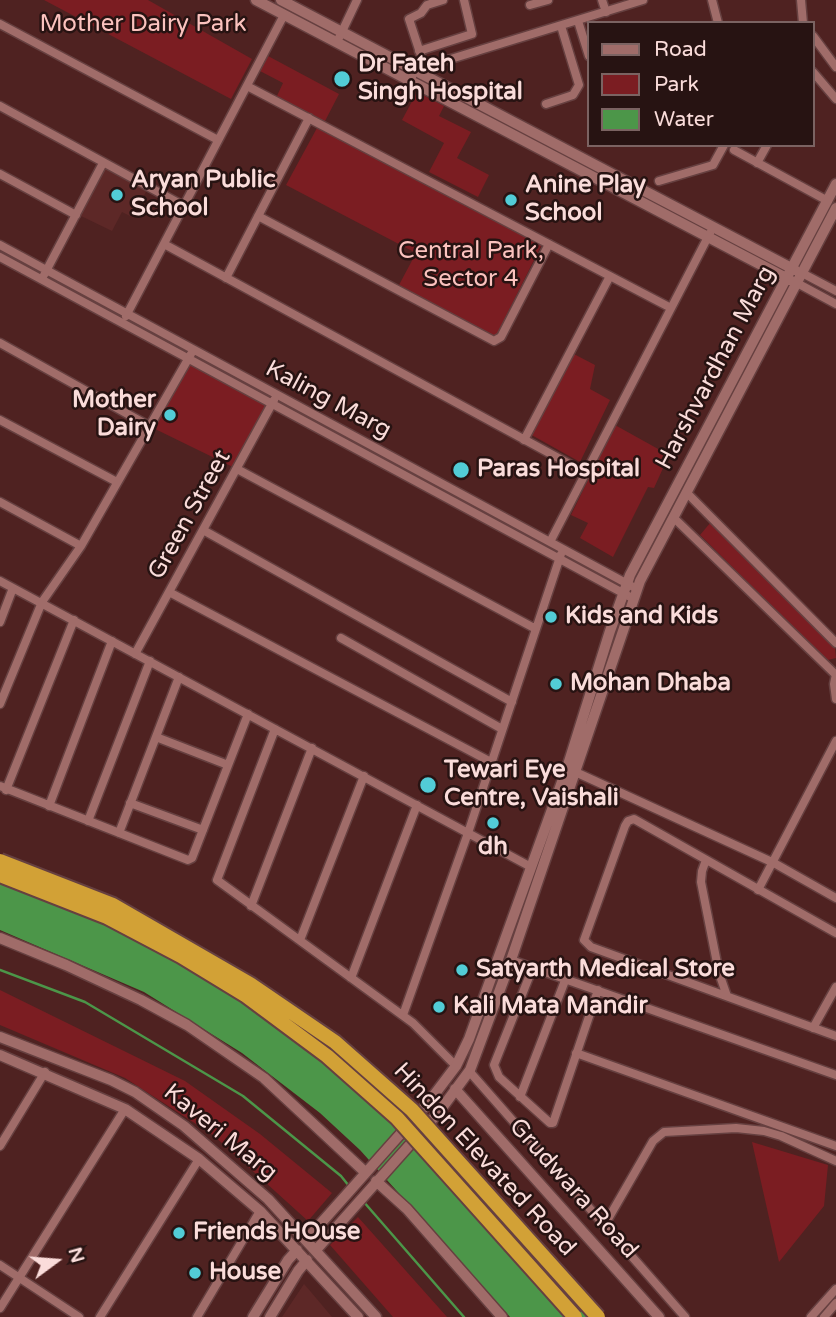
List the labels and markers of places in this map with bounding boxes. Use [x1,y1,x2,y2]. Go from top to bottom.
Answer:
place label: Dr Fateh Singh Hospital [358,51,523,107]
marker: Dr Fateh Singh Hospital [332,69,352,89]
place label: Aryan Public School [131,167,276,223]
place label: Anine Play School [525,172,646,228]
marker: Aryan Public School [109,187,125,203]
marker: Anine Play School [503,192,519,208]
place label: Mother Dairy [72,387,156,443]
marker: Mother Dairy [162,407,178,423]
place label: Paras Hospital [477,456,640,484]
marker: Paras Hospital [451,460,471,480]
place label: Kids and Kids [565,603,718,631]
marker: Kids and Kids [543,609,559,625]
place label: Mohan Dhaba [570,670,731,698]
marker: Mohan Dhaba [548,676,564,692]
place label: Tewari Eye Centre, Vaishali [444,757,619,813]
marker: Tewari Eye Centre, Vaishali [418,775,438,795]
marker: dh [485,815,501,831]
place label: dh [478,834,508,862]
place label: Satyarth Medical Store [476,956,735,984]
marker: Satyarth Medical Store [454,962,470,978]
place label: Kali Mata Mandir [453,993,648,1021]
marker: Kali Mata Mandir [431,999,447,1015]
place label: Friends HOuse [193,1219,360,1247]
marker: Friends HOuse [171,1225,187,1241]
place label: House [209,1259,281,1287]
marker: House [187,1265,203,1281]

